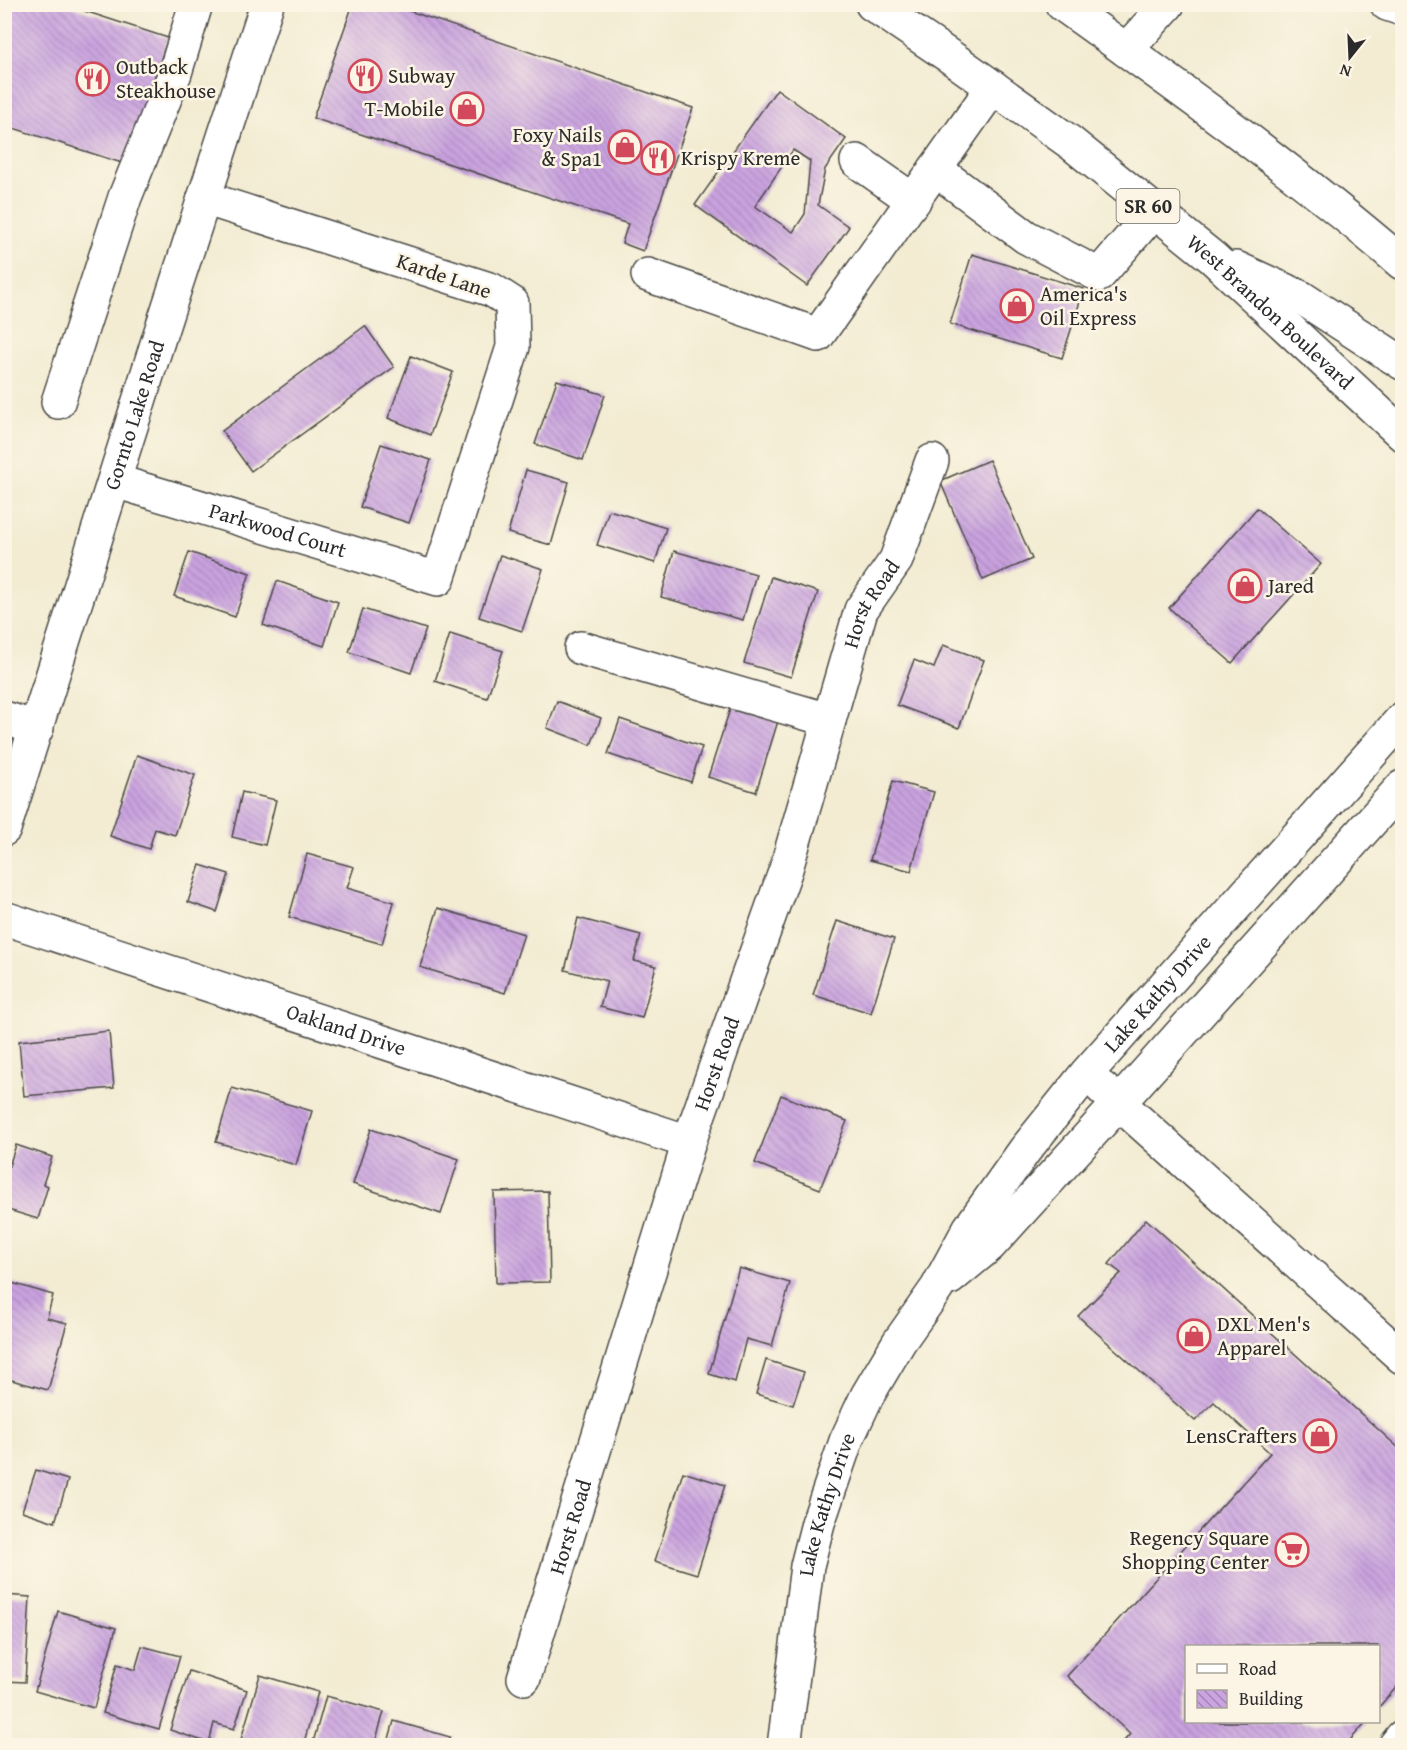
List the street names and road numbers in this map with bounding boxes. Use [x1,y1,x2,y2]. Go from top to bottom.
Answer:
road number: SR 60 [1116,189,1180,223]
street label: West Brandon Boulevard [1180,227,1361,397]
street label: Karde Lane [393,245,496,306]
street label: Gornto Lake Road [96,336,172,494]
street label: Parkwood Court [205,494,351,565]
street label: Horst Road [835,552,907,652]
street label: Lake Kathy Drive [1096,927,1218,1059]
street label: Oakland Drive [283,995,410,1063]
street label: Horst Road [685,1012,748,1115]
street label: Lake Kathy Drive [790,1427,863,1578]
street label: Horst Road [541,1475,599,1578]

